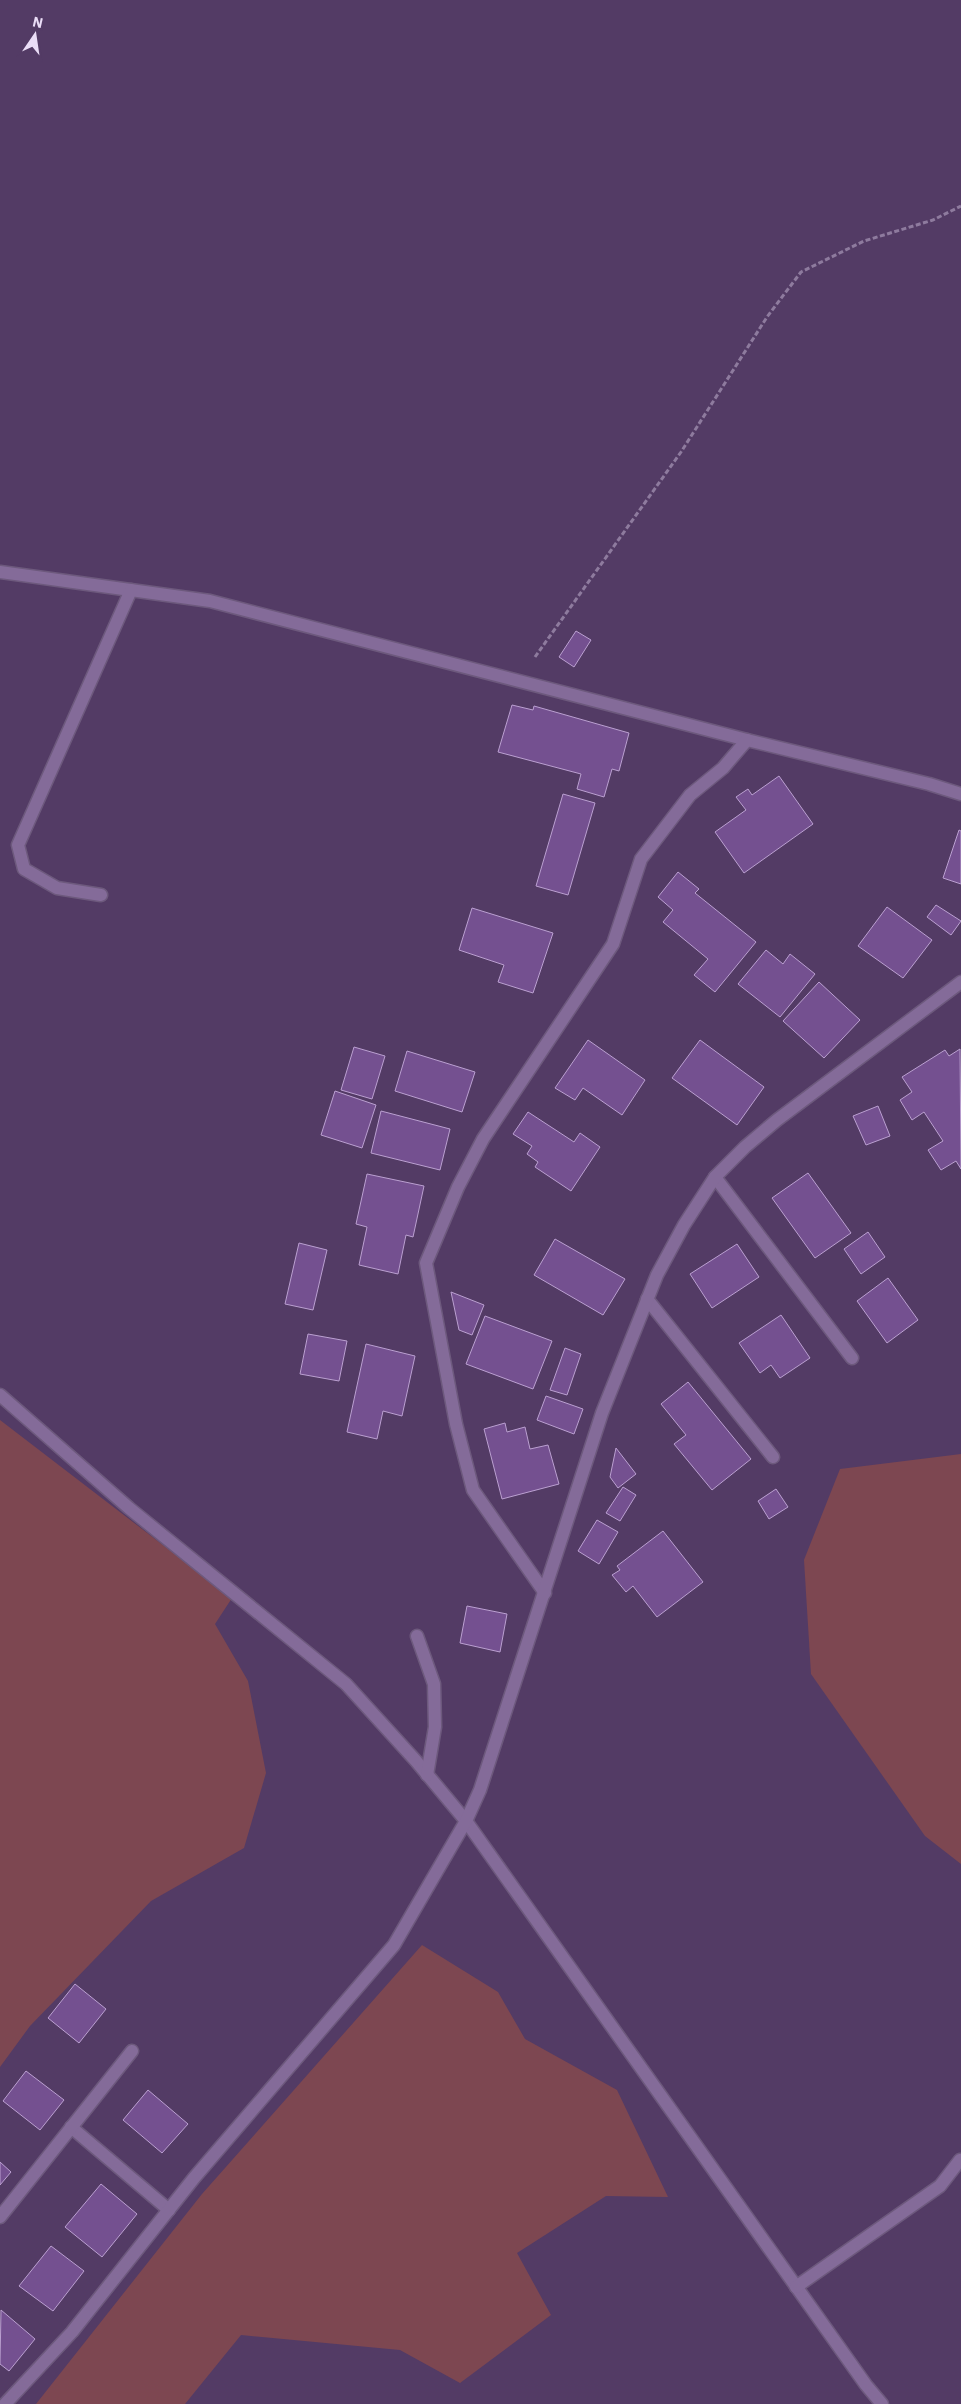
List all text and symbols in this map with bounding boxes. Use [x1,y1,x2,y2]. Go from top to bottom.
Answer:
north arrow [10,10,60,60]
text: N [31,12,45,32]

